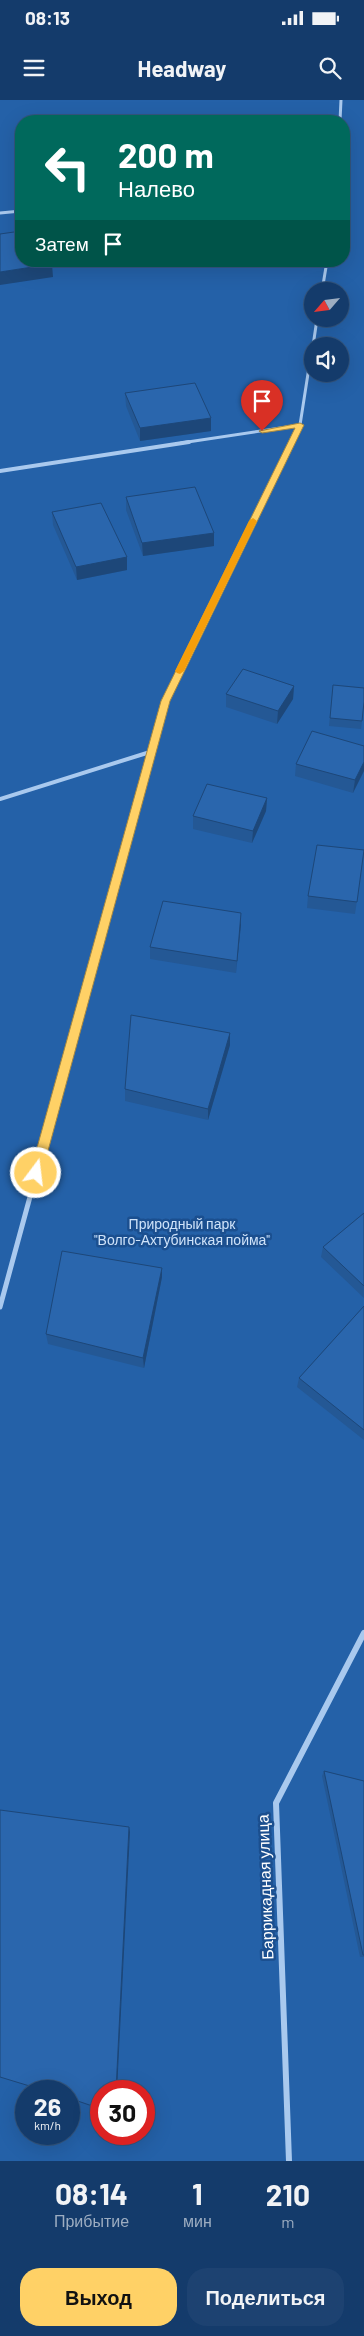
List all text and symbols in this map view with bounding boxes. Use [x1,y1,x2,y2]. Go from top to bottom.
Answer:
text: 08:13 [25,6,70,29]
icon: menu [20,54,48,82]
icon: search [316,54,344,82]
text: Headway [138,55,226,81]
text: 200 m [118,133,214,175]
icon: left [35,135,100,200]
text: Налево [118,175,195,201]
icon: arrive [99,230,127,258]
text: Затем [35,232,89,255]
north arrow [304,282,349,328]
map controls [304,282,349,382]
button: sound [304,337,349,382]
pin [241,380,283,431]
icon: arrive [248,387,276,415]
position arrow [9,1146,61,1198]
park label: Природный парк "Волго-Ахтубинская пойма" [94,1215,270,1248]
street label: Баррикадная улица [252,1814,277,1960]
speed limit sign: 30 [90,2080,155,2145]
text: 26 [34,2091,61,2121]
text: km/h [34,2118,61,2132]
text: 08:14 [55,2175,128,2211]
text: 1 [192,2175,203,2211]
text: 210 [266,2176,310,2212]
text: Прибытие [54,2211,129,2230]
text: мин [183,2211,212,2230]
text: m [281,2212,295,2231]
button: Выход [20,2268,177,2326]
button: Поделиться [187,2268,344,2326]

